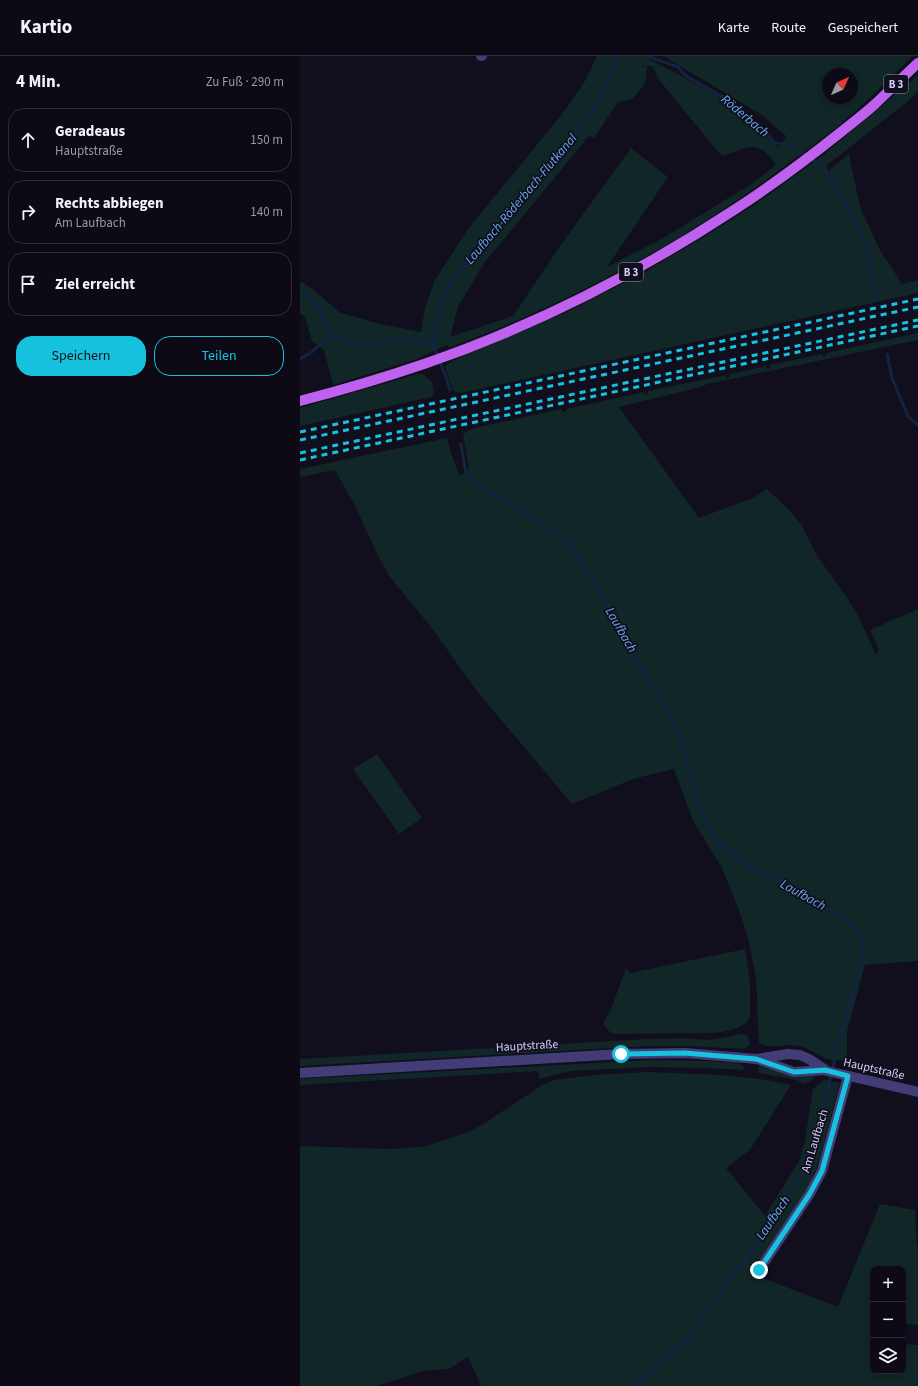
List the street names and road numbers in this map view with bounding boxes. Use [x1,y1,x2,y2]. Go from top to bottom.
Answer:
road number: B 3 [884,75,908,93]
road number: B 3 [619,263,643,281]
street label: Hauptstraße [495,1036,559,1056]
street label: Hauptstraße [842,1054,906,1084]
street label: Am Laufbach [797,1107,833,1175]

